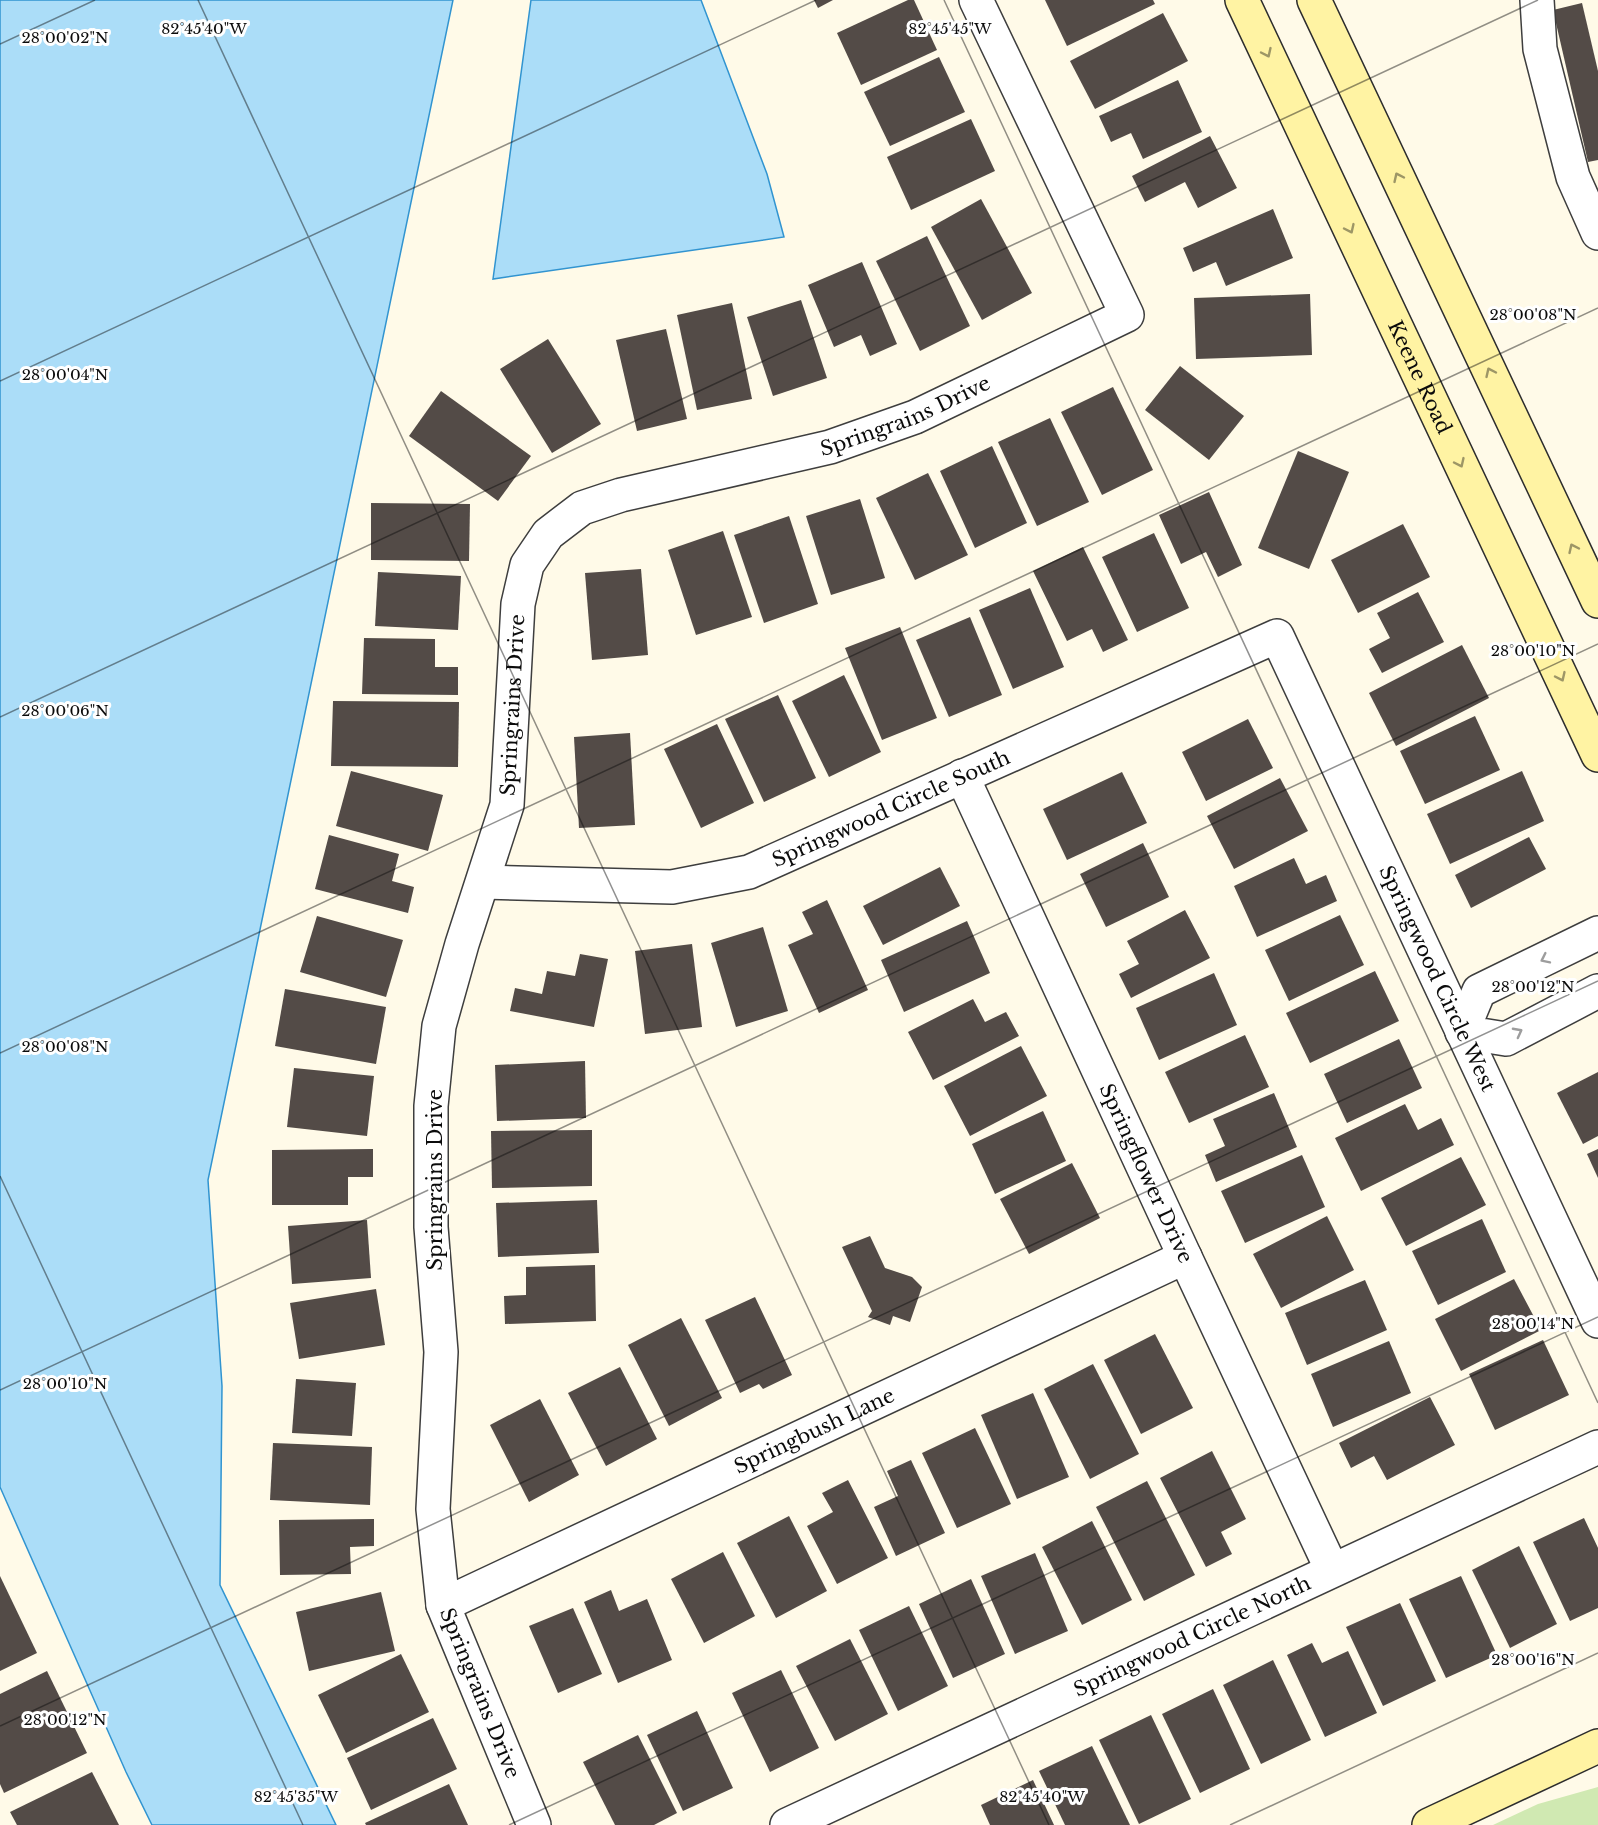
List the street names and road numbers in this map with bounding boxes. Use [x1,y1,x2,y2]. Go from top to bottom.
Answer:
street label: Keene Road [1383,317,1457,438]
street label: Springrains Drive [818,371,994,461]
street label: Springrains Drive [496,614,529,796]
street label: Springwood Circle South [768,745,1014,872]
street label: Springwood Circle West [1374,862,1501,1096]
street label: Springflower Drive [1094,1080,1198,1267]
street label: Springrains Drive [423,1089,447,1271]
street label: Springbush Lane [730,1383,898,1479]
street label: Springwood Circle North [1070,1571,1315,1702]
street label: Springrains Drive [435,1604,525,1782]

